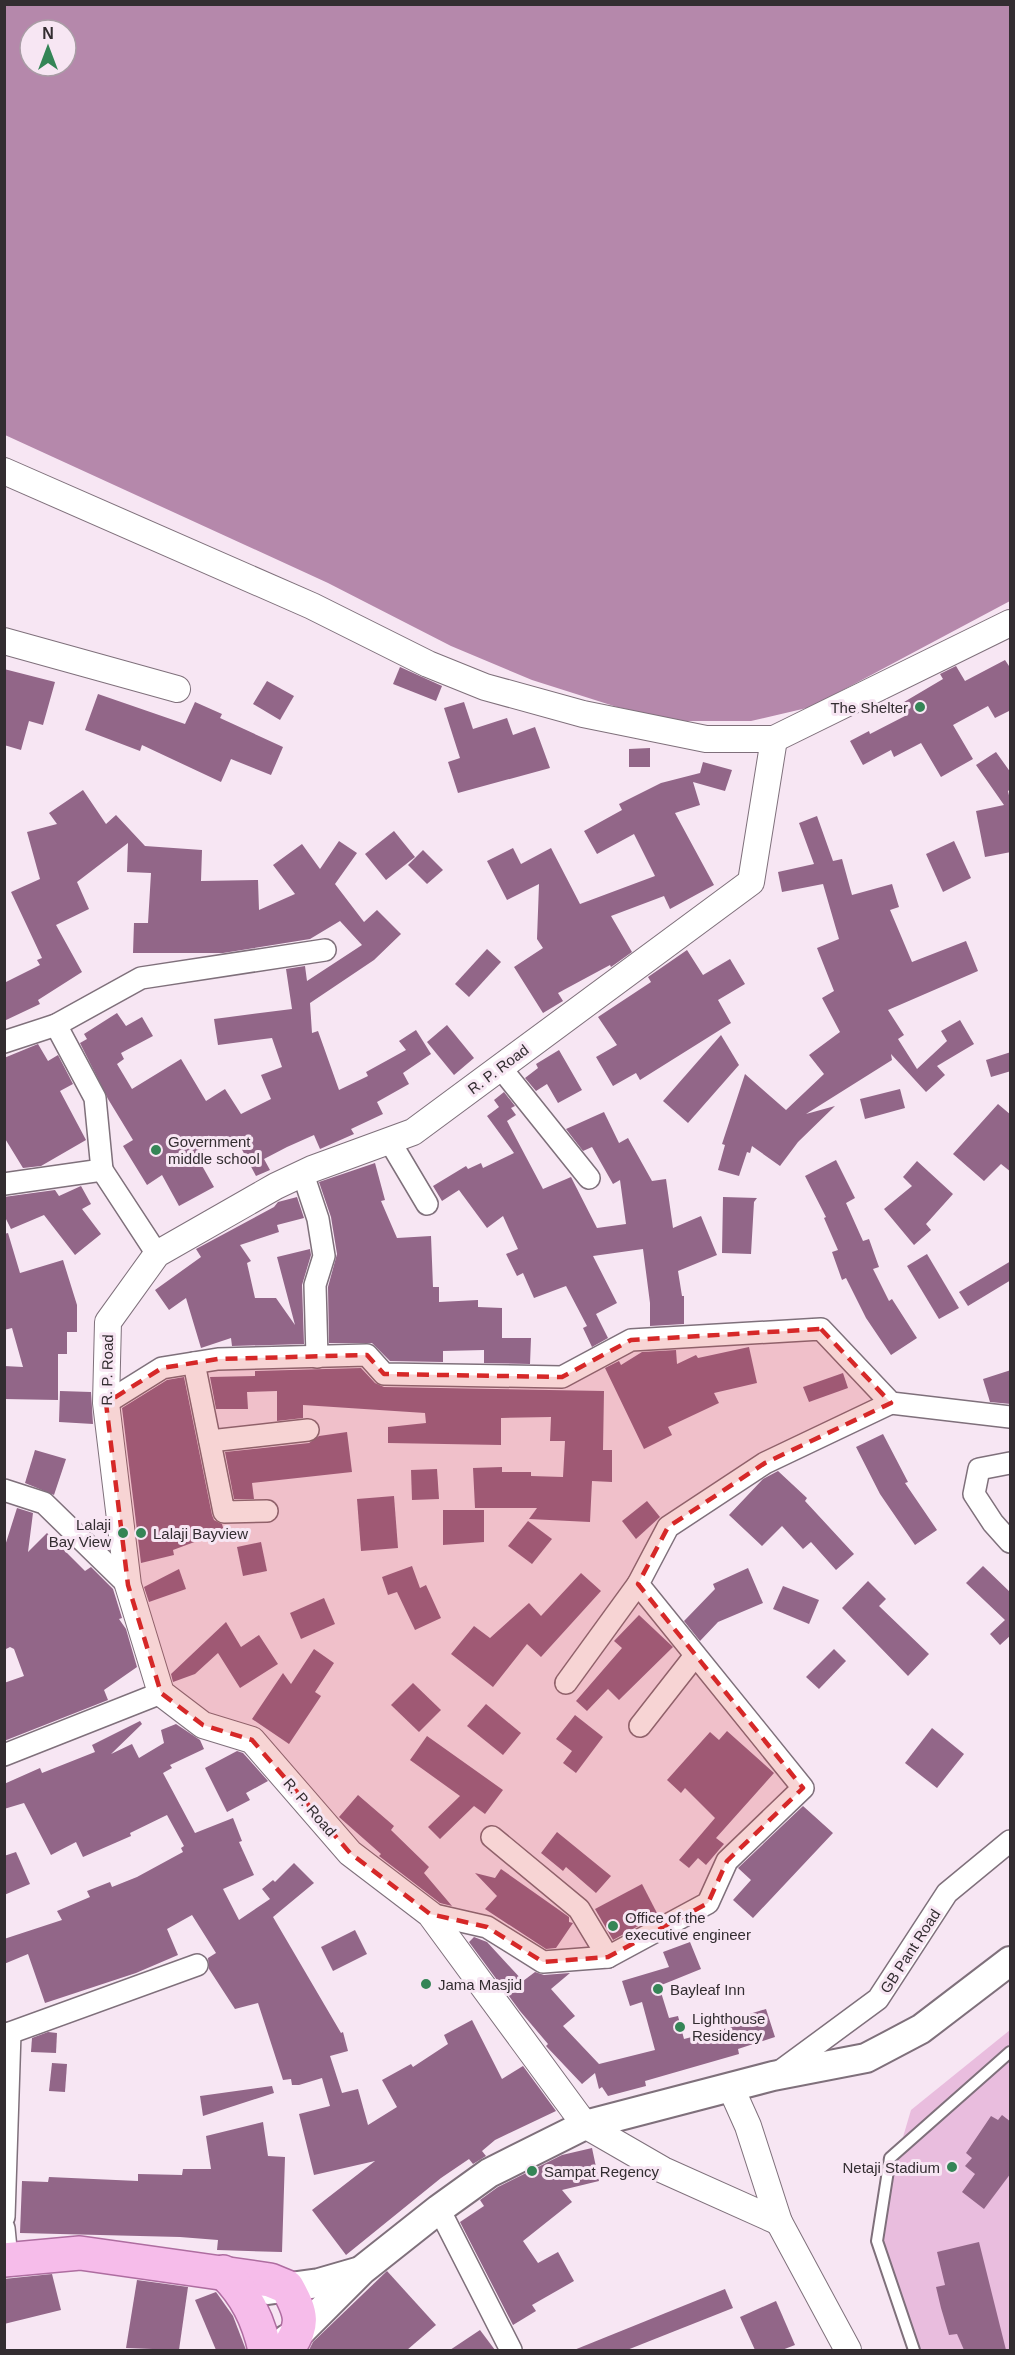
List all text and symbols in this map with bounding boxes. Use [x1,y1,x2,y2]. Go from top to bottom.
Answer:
north arrow [18,18,78,78]
text: N [42,25,54,42]
place label: The Shelter [830,699,908,716]
marker: The Shelter [913,700,927,714]
street label: R. P. Road [464,1041,532,1097]
place label: Government middle school [168,1133,260,1167]
marker: Government middle school [149,1143,163,1157]
street label: R. P. Road [98,1334,116,1406]
place label: Lalaji Bay View [49,1516,111,1550]
place label: Lalaji Bayview [153,1525,248,1542]
marker: Lalaji Bay View [116,1526,130,1540]
marker: Lalaji Bayview [134,1526,148,1540]
street label: R. P. Road [280,1774,340,1840]
street label: GB Pant Road [877,1906,943,1996]
place label: Office of the executive engineer [625,1909,751,1943]
marker: Office of the executive engineer [606,1919,620,1933]
place label: Jama Masjid [438,1976,522,1993]
marker: Jama Masjid [419,1977,433,1991]
place label: Bayleaf Inn [670,1981,745,1998]
marker: Bayleaf Inn [651,1982,665,1996]
place label: Lighthouse Residency [692,2010,765,2044]
marker: Lighthouse Residency [673,2020,687,2034]
place label: Netaji Stadium [842,2159,940,2176]
marker: Netaji Stadium [945,2160,959,2174]
place label: Sampat Regency [544,2163,660,2180]
marker: Sampat Regency [525,2164,539,2178]

